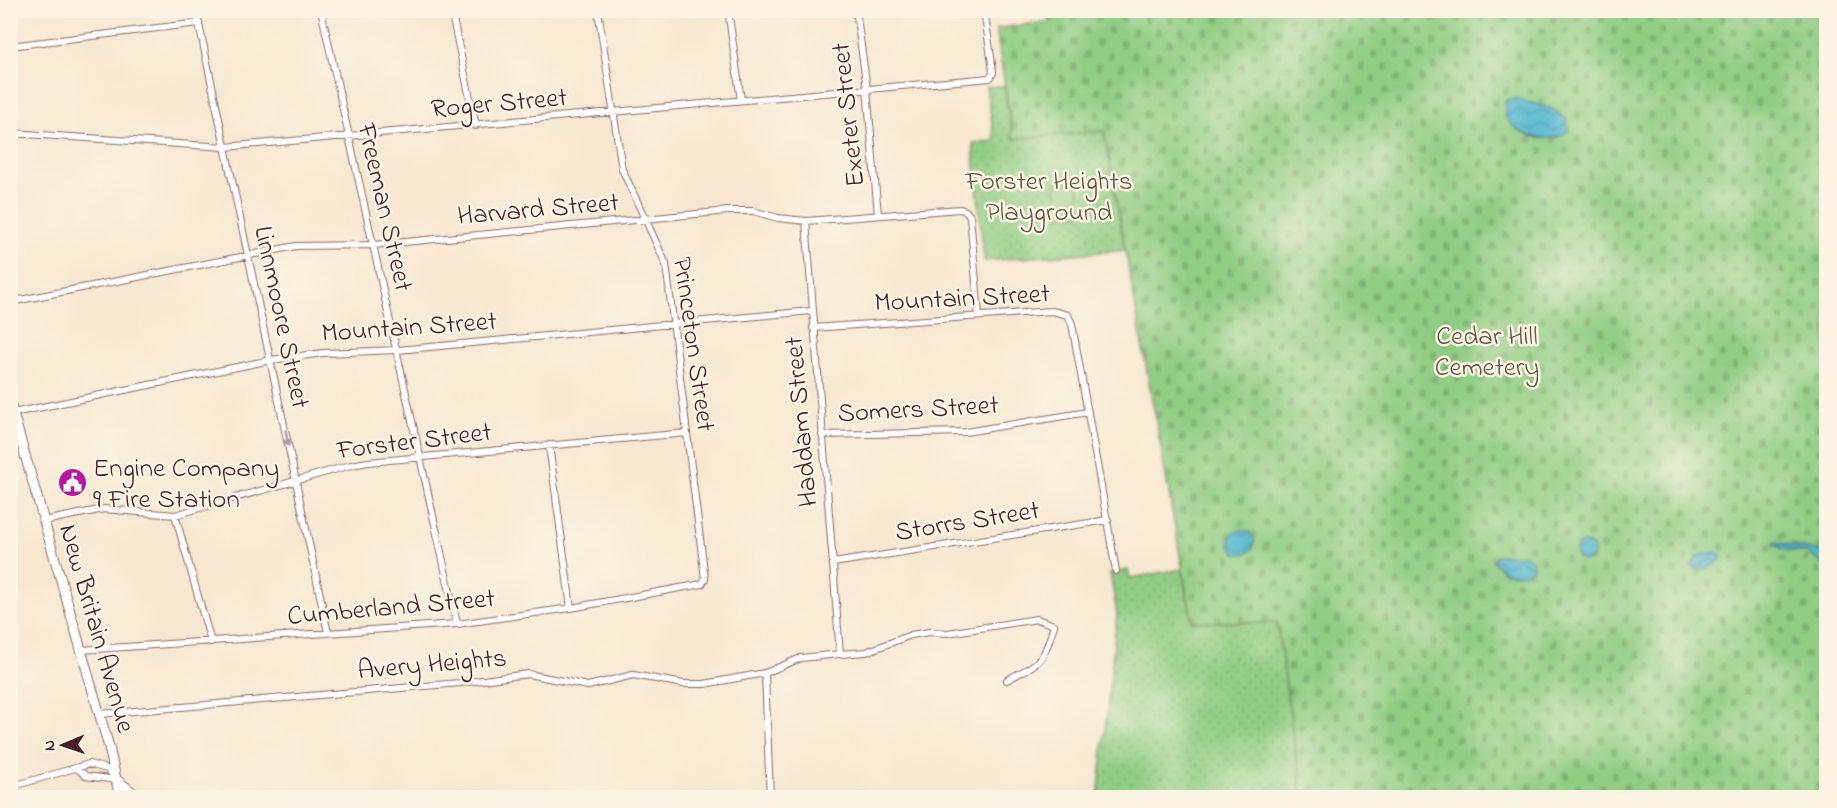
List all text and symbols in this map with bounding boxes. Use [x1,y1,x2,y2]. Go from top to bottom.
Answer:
street label: Exeter Street [823,41,876,189]
street label: Roger Street [430,79,569,130]
street label: Freeman Street [345,119,422,296]
park label: Forster Heights Playground [965,163,1132,233]
street label: Harvard Street [456,184,621,237]
street label: Linnmoore Street [242,223,319,412]
street label: Princeton Street [661,255,724,434]
street label: Mountain Street [873,275,1051,324]
street label: Mountain Street [320,303,498,354]
park label: Cedar Hill Cemetery [1435,318,1539,388]
street label: Haddam Street [776,335,829,509]
street label: Somers Street [837,387,1000,434]
street label: Forster Street [334,414,494,471]
one-way arrow [282,429,292,447]
place label: Engine Company 9 Fire Station [93,450,279,520]
public building icon: Engine Company 9 Fire Station [56,467,88,499]
street label: Storrs Street [892,492,1042,553]
street label: New Britain Avenue [47,520,144,738]
street label: Cumberland Street [286,580,497,637]
street label: Avery Heights [356,640,508,691]
north arrow [33,715,93,775]
text: N [38,739,62,751]

